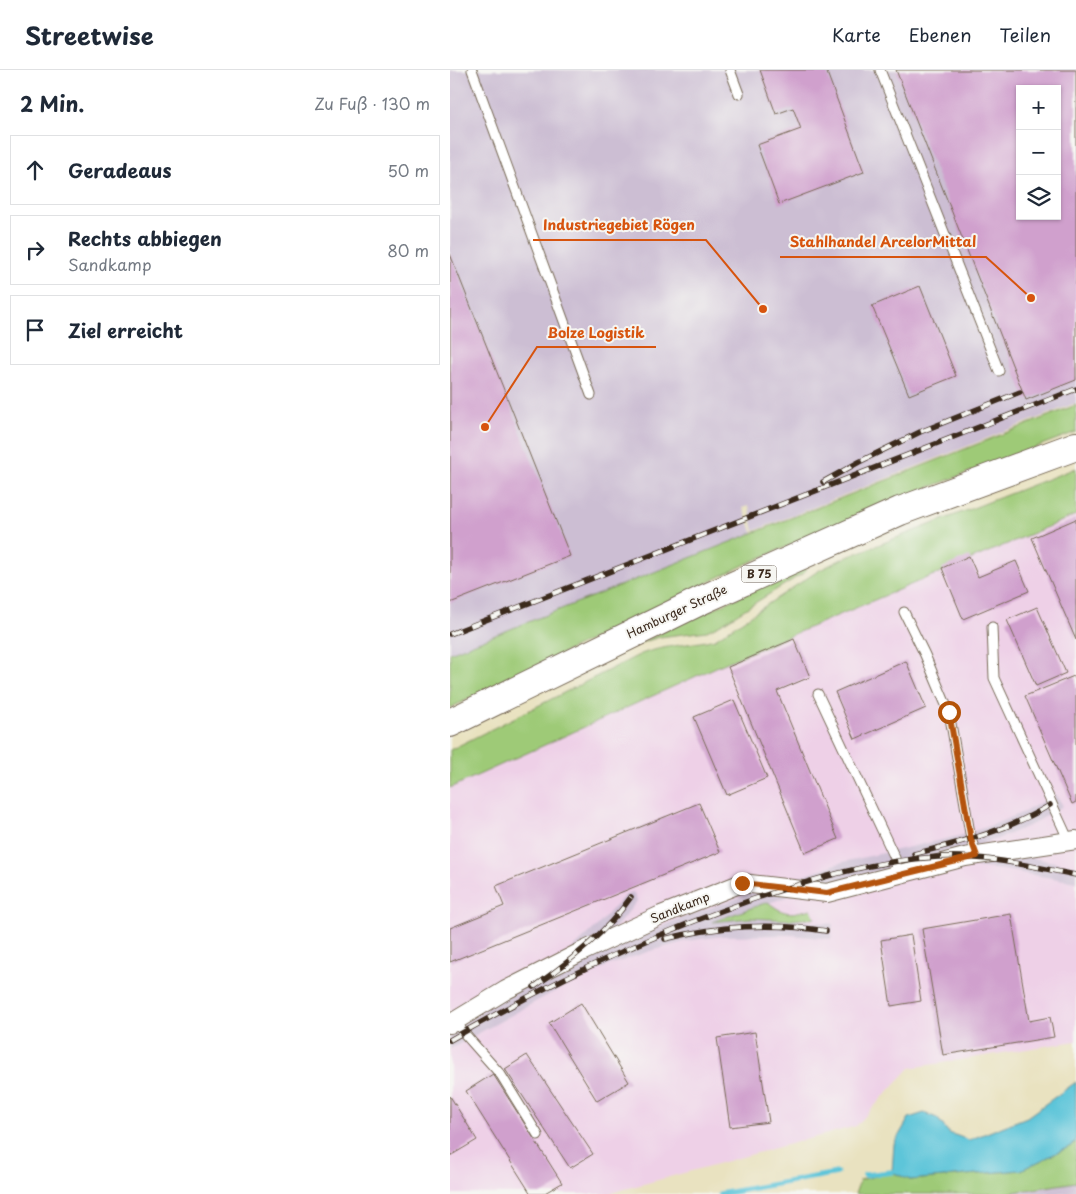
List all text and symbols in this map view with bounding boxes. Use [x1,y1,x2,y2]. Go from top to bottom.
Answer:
text: Streetwise [25,17,154,53]
text: Karte [832,21,881,48]
text: Ebenen [909,21,972,48]
text: Teilen [1000,21,1051,48]
map controls [1016,85,1061,220]
button: + [1016,85,1061,130]
text: 2 Min. [20,87,84,119]
text: Zu Fuß · 130 m [314,91,430,115]
button: − [1016,130,1061,175]
icon: ahead [21,156,49,184]
text: Geradeaus [68,156,172,184]
text: 50 m [388,158,429,182]
button: layers [1016,175,1061,220]
callout: Industriegebiet Rögen [533,211,706,240]
text: Industriegebiet Rögen [543,214,695,235]
text: Rechts abbiegen [68,224,222,252]
callout: Stahlhandel ArcelorMittal [780,228,986,257]
text: Stahlhandel ArcelorMittal [790,231,976,252]
icon: right [21,236,49,264]
text: 80 m [387,238,429,262]
text: Sandkamp [68,252,152,276]
icon: arrive [21,316,49,344]
text: Ziel erreicht [68,316,183,344]
callout: Bolze Logistik [537,318,656,347]
text: Bolze Logistik [547,322,645,343]
road number: B 75 [742,566,776,582]
street label: Hamburger Straße [623,580,730,642]
route start [938,701,961,724]
route end [731,872,754,895]
street label: Sandkamp [647,887,712,927]

